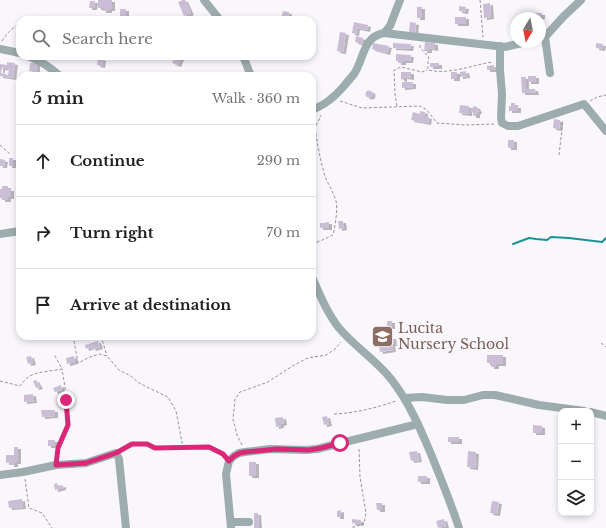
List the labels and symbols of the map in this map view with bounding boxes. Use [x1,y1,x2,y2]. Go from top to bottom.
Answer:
north arrow [510,12,546,48]
place label: Lucita Nursery School [398,319,509,353]
school or university icon: Lucita Nursery School [370,323,396,349]
route end [57,391,75,409]
route start [331,434,349,452]

